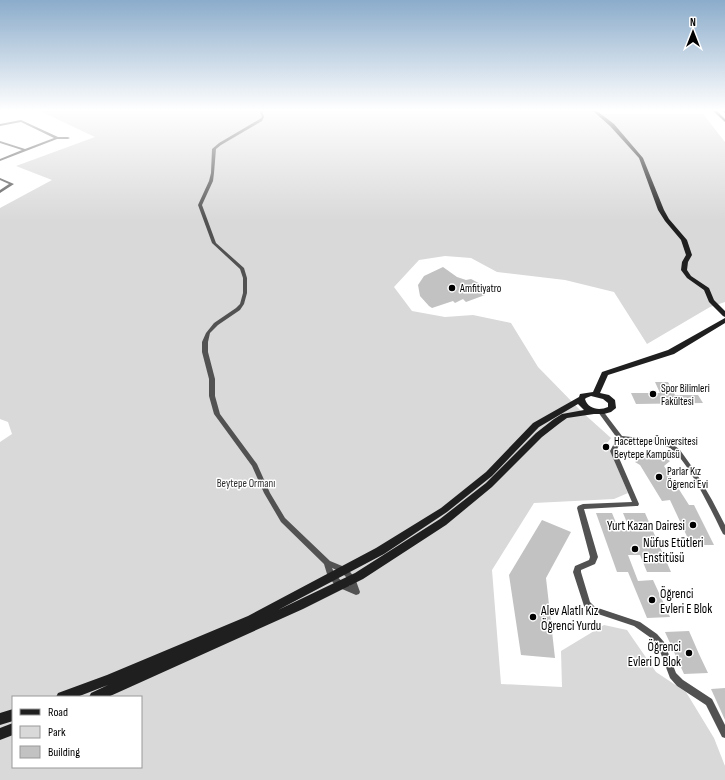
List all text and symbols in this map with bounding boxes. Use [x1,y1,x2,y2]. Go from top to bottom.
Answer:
north arrow [673,12,713,52]
text: N [690,16,696,29]
place label: Amfitiyatro [459,282,502,295]
marker: Amfitiyatro [447,283,457,293]
place label: Spor Bilimleri Fakültesi [661,382,710,408]
marker: Spor Bilimleri Fakültesi [648,389,658,399]
place label: Hacettepe Üniversitesi Beytepe Kampüsü [614,435,698,461]
marker: Hacettepe Üniversitesi Beytepe Kampüsü [601,442,611,452]
place label: Parlar Kız Öğrenci Evi [667,465,708,491]
marker: Parlar Kız Öğrenci Evi [654,472,664,482]
park label: Beytepe Ormanı [217,477,275,490]
place label: Yurt Kazan Dairesi [607,518,685,534]
marker: Yurt Kazan Dairesi [688,520,698,530]
place label: Nüfus Etütleri Enstitüsü [643,535,704,566]
marker: Nüfus Etütleri Enstitüsü [630,544,640,554]
place label: Öğrenci Evleri E Blok [660,585,712,617]
marker: Öğrenci Evleri E Blok [647,595,657,605]
place label: Alev Alatlı Kız Öğrenci Yurdu [540,603,601,634]
marker: Alev Alatlı Kız Öğrenci Yurdu [528,612,538,622]
place label: Öğrenci Evleri D Blok [628,638,681,670]
marker: Öğrenci Evleri D Blok [684,648,694,658]
legend [12,696,142,768]
text: Road [48,705,68,720]
text: Park [48,725,66,740]
text: Building [48,745,80,760]

